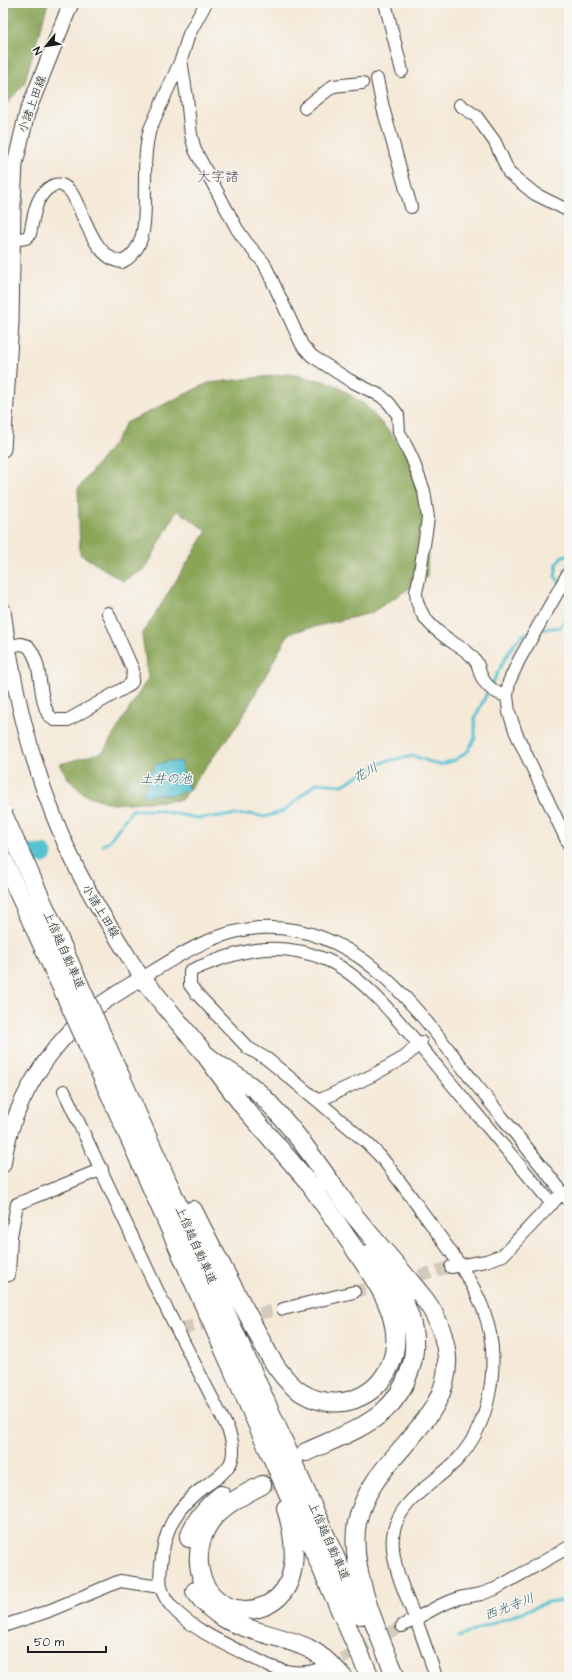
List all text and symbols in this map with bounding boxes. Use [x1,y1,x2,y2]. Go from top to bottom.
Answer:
north arrow [26,26,66,66]
text: N [30,44,46,57]
street label: 小諸上田線 [14,73,51,135]
district label: 大字諸 [197,167,239,187]
water label: 花川 [350,759,381,787]
water label: 土井の池 [140,770,193,788]
street label: 小諸上田線 [78,881,123,941]
street label: 上信越自動車道 [39,908,88,992]
street label: 上信越自動車道 [171,1203,220,1287]
street label: 上信越自動車道 [304,1499,353,1583]
water label: 西光寺川 [482,1589,537,1625]
scale bar [28,1628,106,1654]
text: 50 m [34,1634,65,1651]

